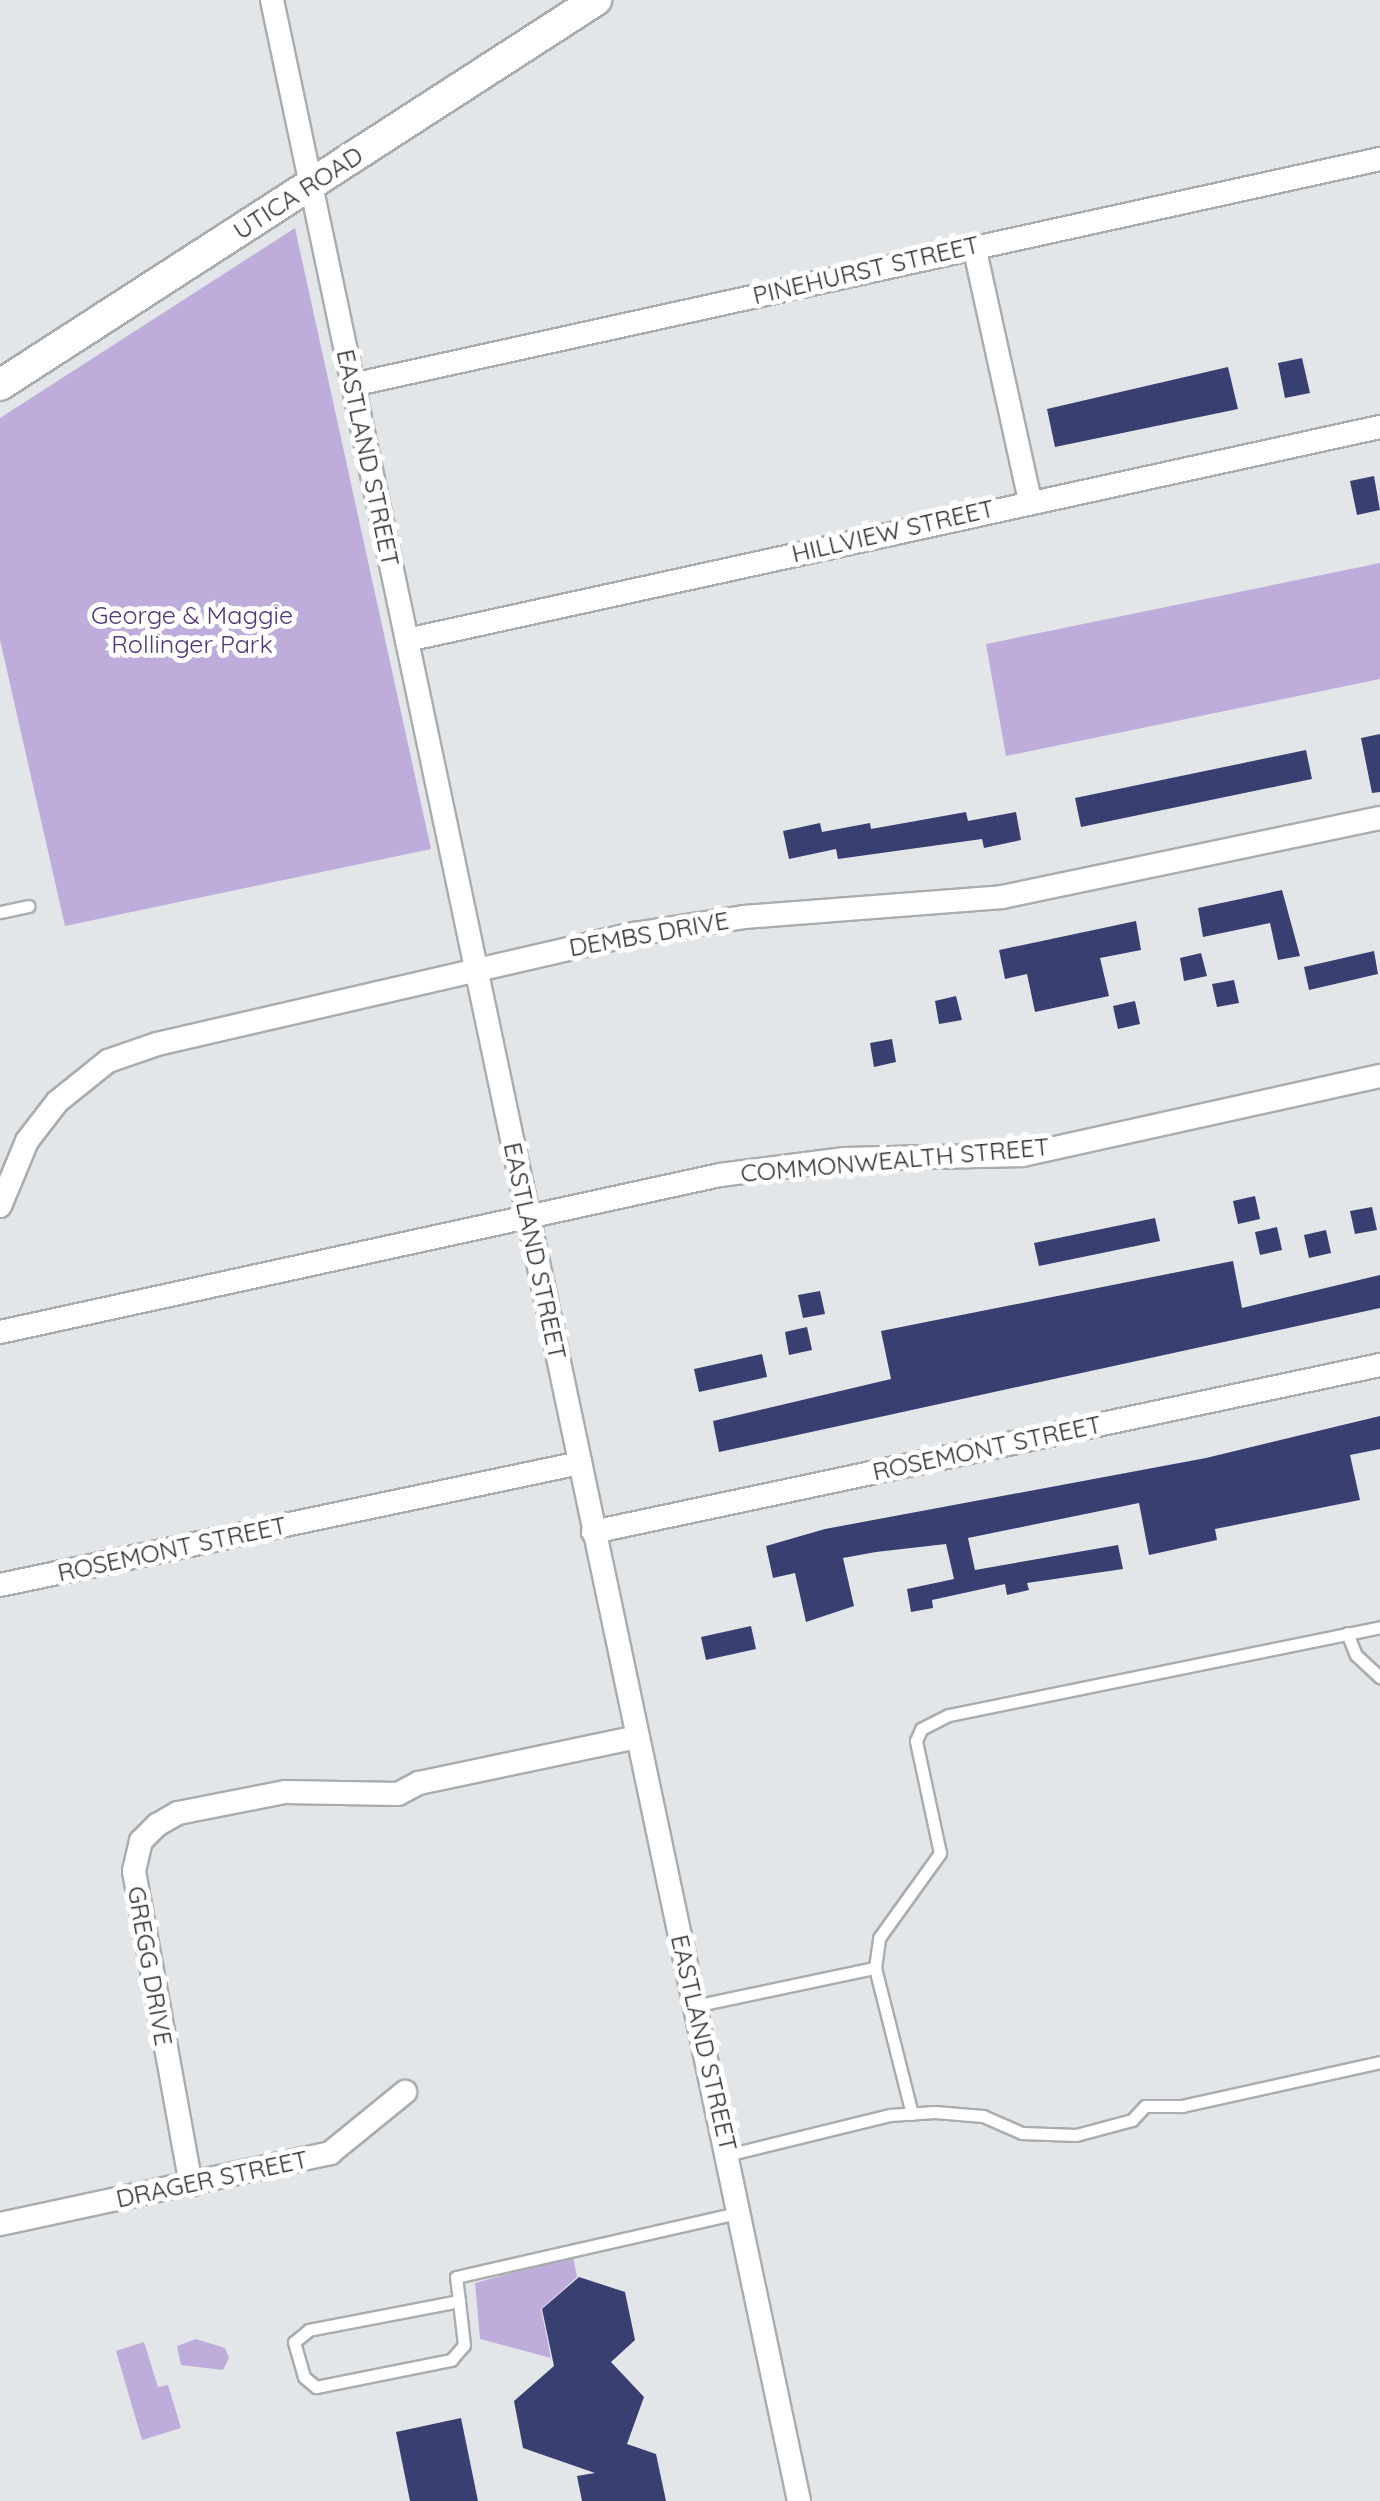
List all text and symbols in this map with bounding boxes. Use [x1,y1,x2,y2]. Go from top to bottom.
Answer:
street label: UTICA ROAD [228,140,368,246]
street label: PINEHURST STREET [750,229,982,311]
street label: EASTLAND STREET [330,347,406,569]
street label: HILLVIEW STREET [789,493,997,569]
park label: George & Maggie Rollinger Park [91,601,293,660]
street label: DEMBS DRIVE [567,905,731,963]
street label: COMMONWEALTH STREET [739,1132,1051,1188]
street label: EASTLAND STREET [497,1140,573,1362]
street label: ROSEMONT STREET [870,1409,1104,1487]
street label: ROSEMONT STREET [55,1510,289,1588]
street label: GREGG DRIVE [121,1884,179,2048]
street label: EASTLAND STREET [664,1932,744,2154]
street label: DRAGER STREET [113,2144,311,2214]

